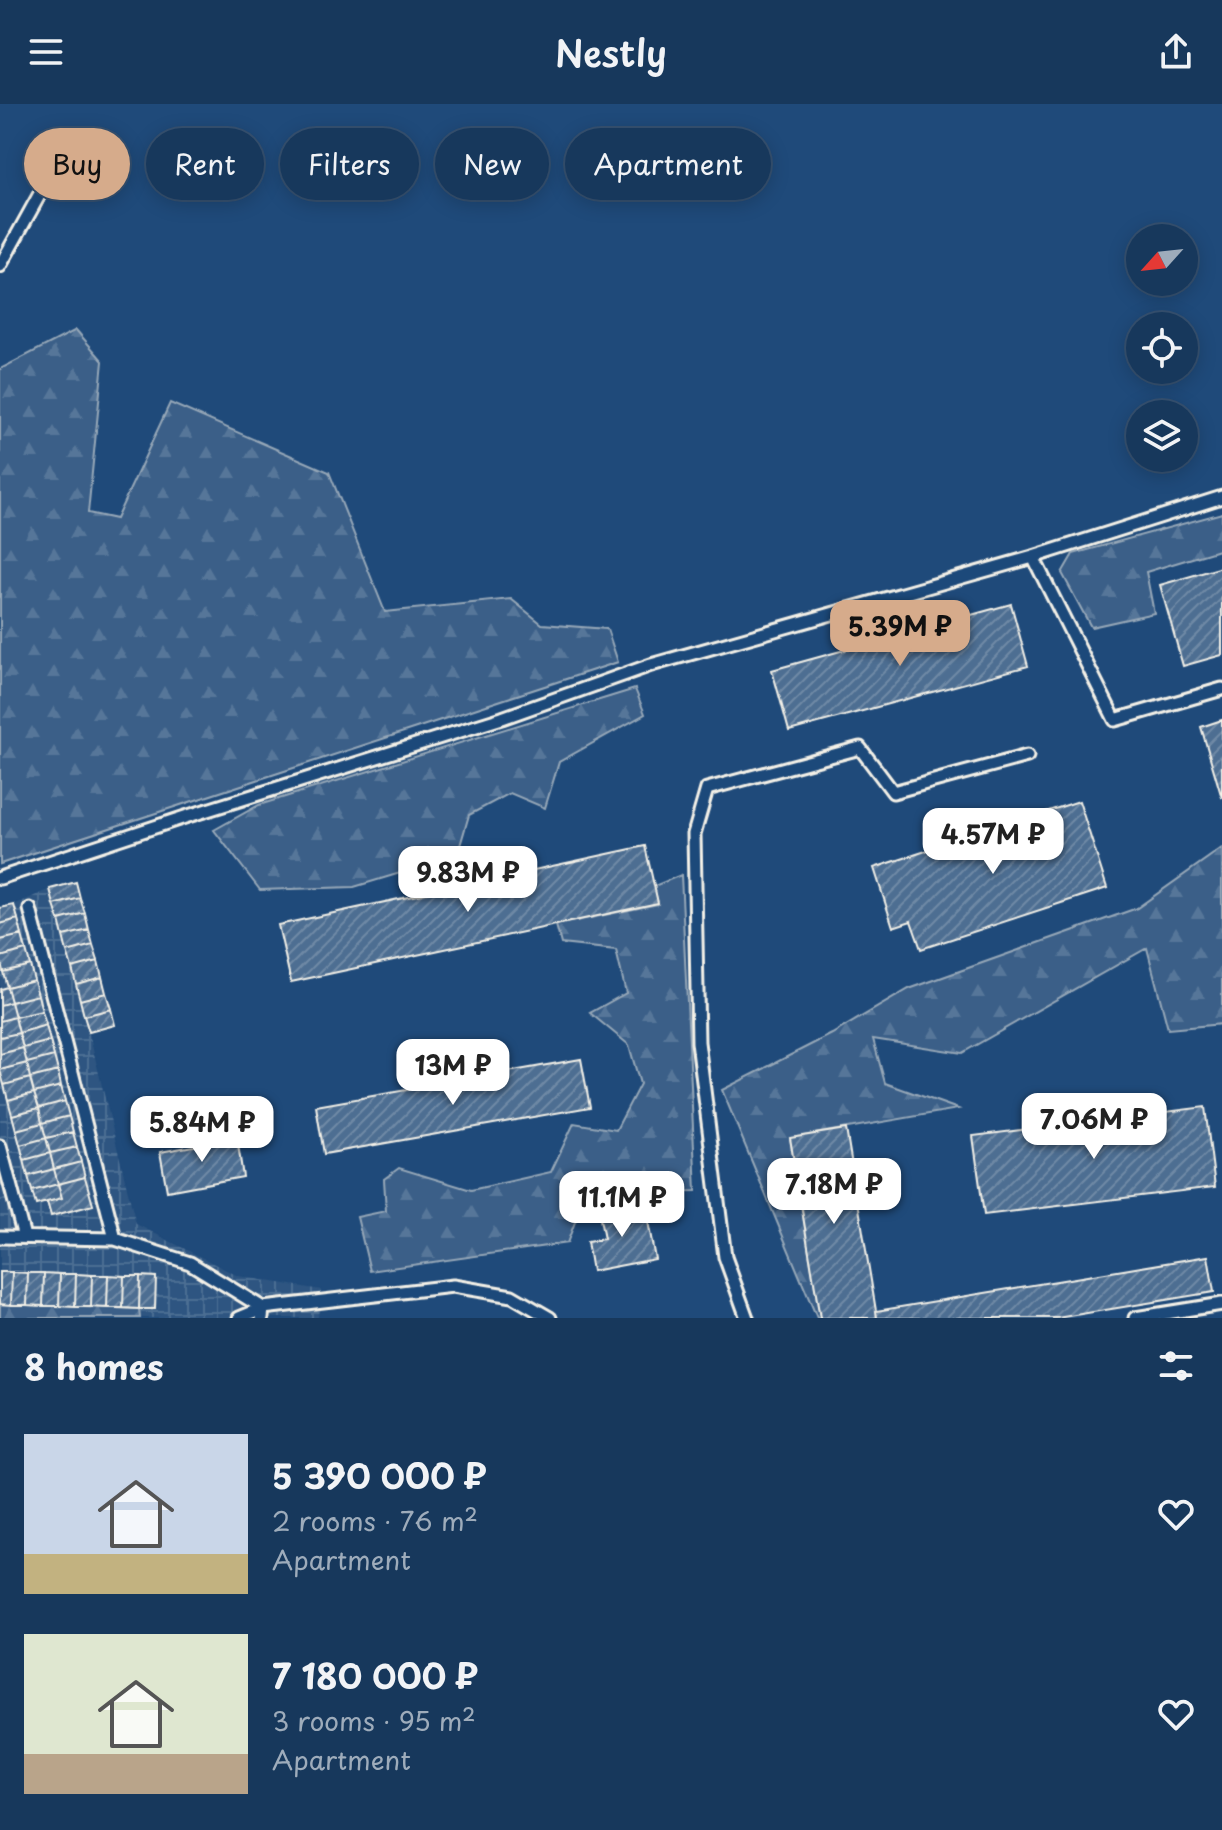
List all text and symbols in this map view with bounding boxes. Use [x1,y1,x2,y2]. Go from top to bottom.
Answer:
text: Nestly [555,25,667,79]
icon: menu [24,30,68,74]
icon: share [1154,30,1198,74]
chip: Buy [24,128,130,200]
chip: Rent [146,128,264,200]
chip: Filters [280,128,419,200]
chip: New [435,128,549,200]
chip: Apartment [565,128,771,200]
north arrow [1126,224,1198,296]
map controls [1126,224,1198,472]
button: locate [1126,312,1198,384]
button: layers [1126,400,1198,472]
pin: 5.39M ₽ [826,600,974,668]
text: 5.39M ₽ [848,606,952,645]
pin: 4.57M ₽ [919,808,1067,876]
text: 4.57M ₽ [941,814,1045,853]
pin: 9.83M ₽ [394,846,542,914]
text: 9.83M ₽ [416,852,520,891]
pin: 13M ₽ [397,1039,509,1107]
text: 13M ₽ [414,1045,492,1084]
pin: 7.06M ₽ [1020,1093,1168,1161]
pin: 5.84M ₽ [128,1096,276,1164]
text: 7.06M ₽ [1040,1099,1148,1138]
text: 5.84M ₽ [149,1102,255,1141]
pin: 7.18M ₽ [760,1158,908,1226]
text: 7.18M ₽ [785,1164,883,1203]
pin: 11.1M ₽ [548,1171,696,1239]
text: 11.1M ₽ [577,1177,667,1216]
text: 8 homes [24,1340,164,1392]
icon: filters [1154,1344,1198,1388]
text: 5 390 000 ₽ [272,1449,487,1501]
icon: home [88,1466,184,1562]
icon: heart [1154,1492,1198,1536]
text: 2 rooms · 76 m² [272,1501,478,1540]
text: Apartment [272,1540,411,1579]
text: 7 180 000 ₽ [272,1649,478,1701]
icon: home [88,1666,184,1762]
icon: heart [1154,1692,1198,1736]
text: 3 rooms · 95 m² [272,1701,476,1740]
text: Apartment [272,1740,411,1779]

